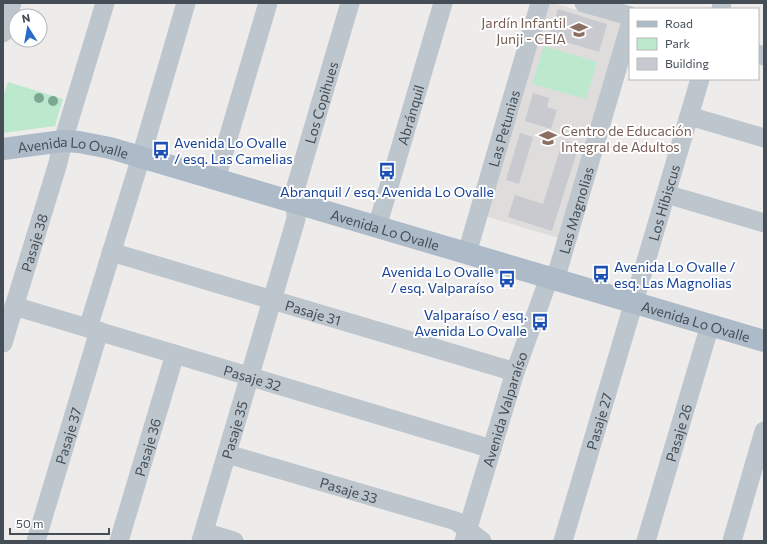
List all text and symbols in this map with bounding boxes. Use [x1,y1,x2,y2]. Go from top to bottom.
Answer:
north arrow [8,8,48,48]
legend [629,8,759,80]
text: N [21,11,31,25]
place label: Jardín Infantil Junji - CEIA [481,14,566,47]
text: Road [665,16,693,30]
school or university icon: Jardín Infantil Junji - CEIA [569,20,589,40]
text: Park [665,36,691,50]
text: Building [665,56,709,70]
street label: Los Copihues [301,59,341,146]
street label: Abránquil [393,83,427,147]
street label: Las Petunias [484,88,523,169]
place label: Centro de Educación Integral de Adultos [561,122,692,155]
school or university icon: Centro de Educación Integral de Adultos [538,128,558,148]
street label: Avenida Lo Ovalle [16,132,131,162]
place label: Avenida Lo Ovalle / esq. Las Camelias [174,134,293,167]
bus stop icon: Avenida Lo Ovalle / esq. Las Camelias [151,140,171,160]
bus stop icon: Abranquil / esq. Avenida Lo Ovalle [377,161,397,181]
street label: Los Hibiscus [644,162,683,243]
street label: Las Magnolias [555,165,596,256]
place label: Abranquil / esq. Avenida Lo Ovalle [280,183,494,200]
street label: Avenida Lo Ovalle [329,205,442,253]
street label: Pasaje 38 [17,211,51,274]
place label: Avenida Lo Ovalle / esq. Las Magnolias [614,258,735,291]
place label: Avenida Lo Ovalle / esq. Valparaíso [381,263,494,296]
bus stop icon: Avenida Lo Ovalle / esq. Las Magnolias [591,264,611,284]
bus stop icon: Avenida Lo Ovalle / esq. Valparaíso [497,269,517,289]
street label: Pasaje 31 [283,296,343,328]
street label: Avenida Lo Ovalle [639,297,752,345]
place label: Valparaíso / esq. Avenida Lo Ovalle [414,306,527,339]
bus stop icon: Valparaíso / esq. Avenida Lo Ovalle [530,312,550,332]
street label: Avenida Valparaíso [478,349,530,469]
street label: Pasaje 32 [222,361,284,394]
street label: Pasaje 27 [582,391,615,452]
street label: Pasaje 35 [217,399,250,461]
street label: Pasaje 26 [661,402,695,464]
street label: Pasaje 37 [51,405,84,466]
street label: Pasaje 36 [130,416,164,478]
street label: Pasaje 33 [318,473,380,506]
scale bar [10,510,109,536]
text: 50 m [16,516,44,530]

